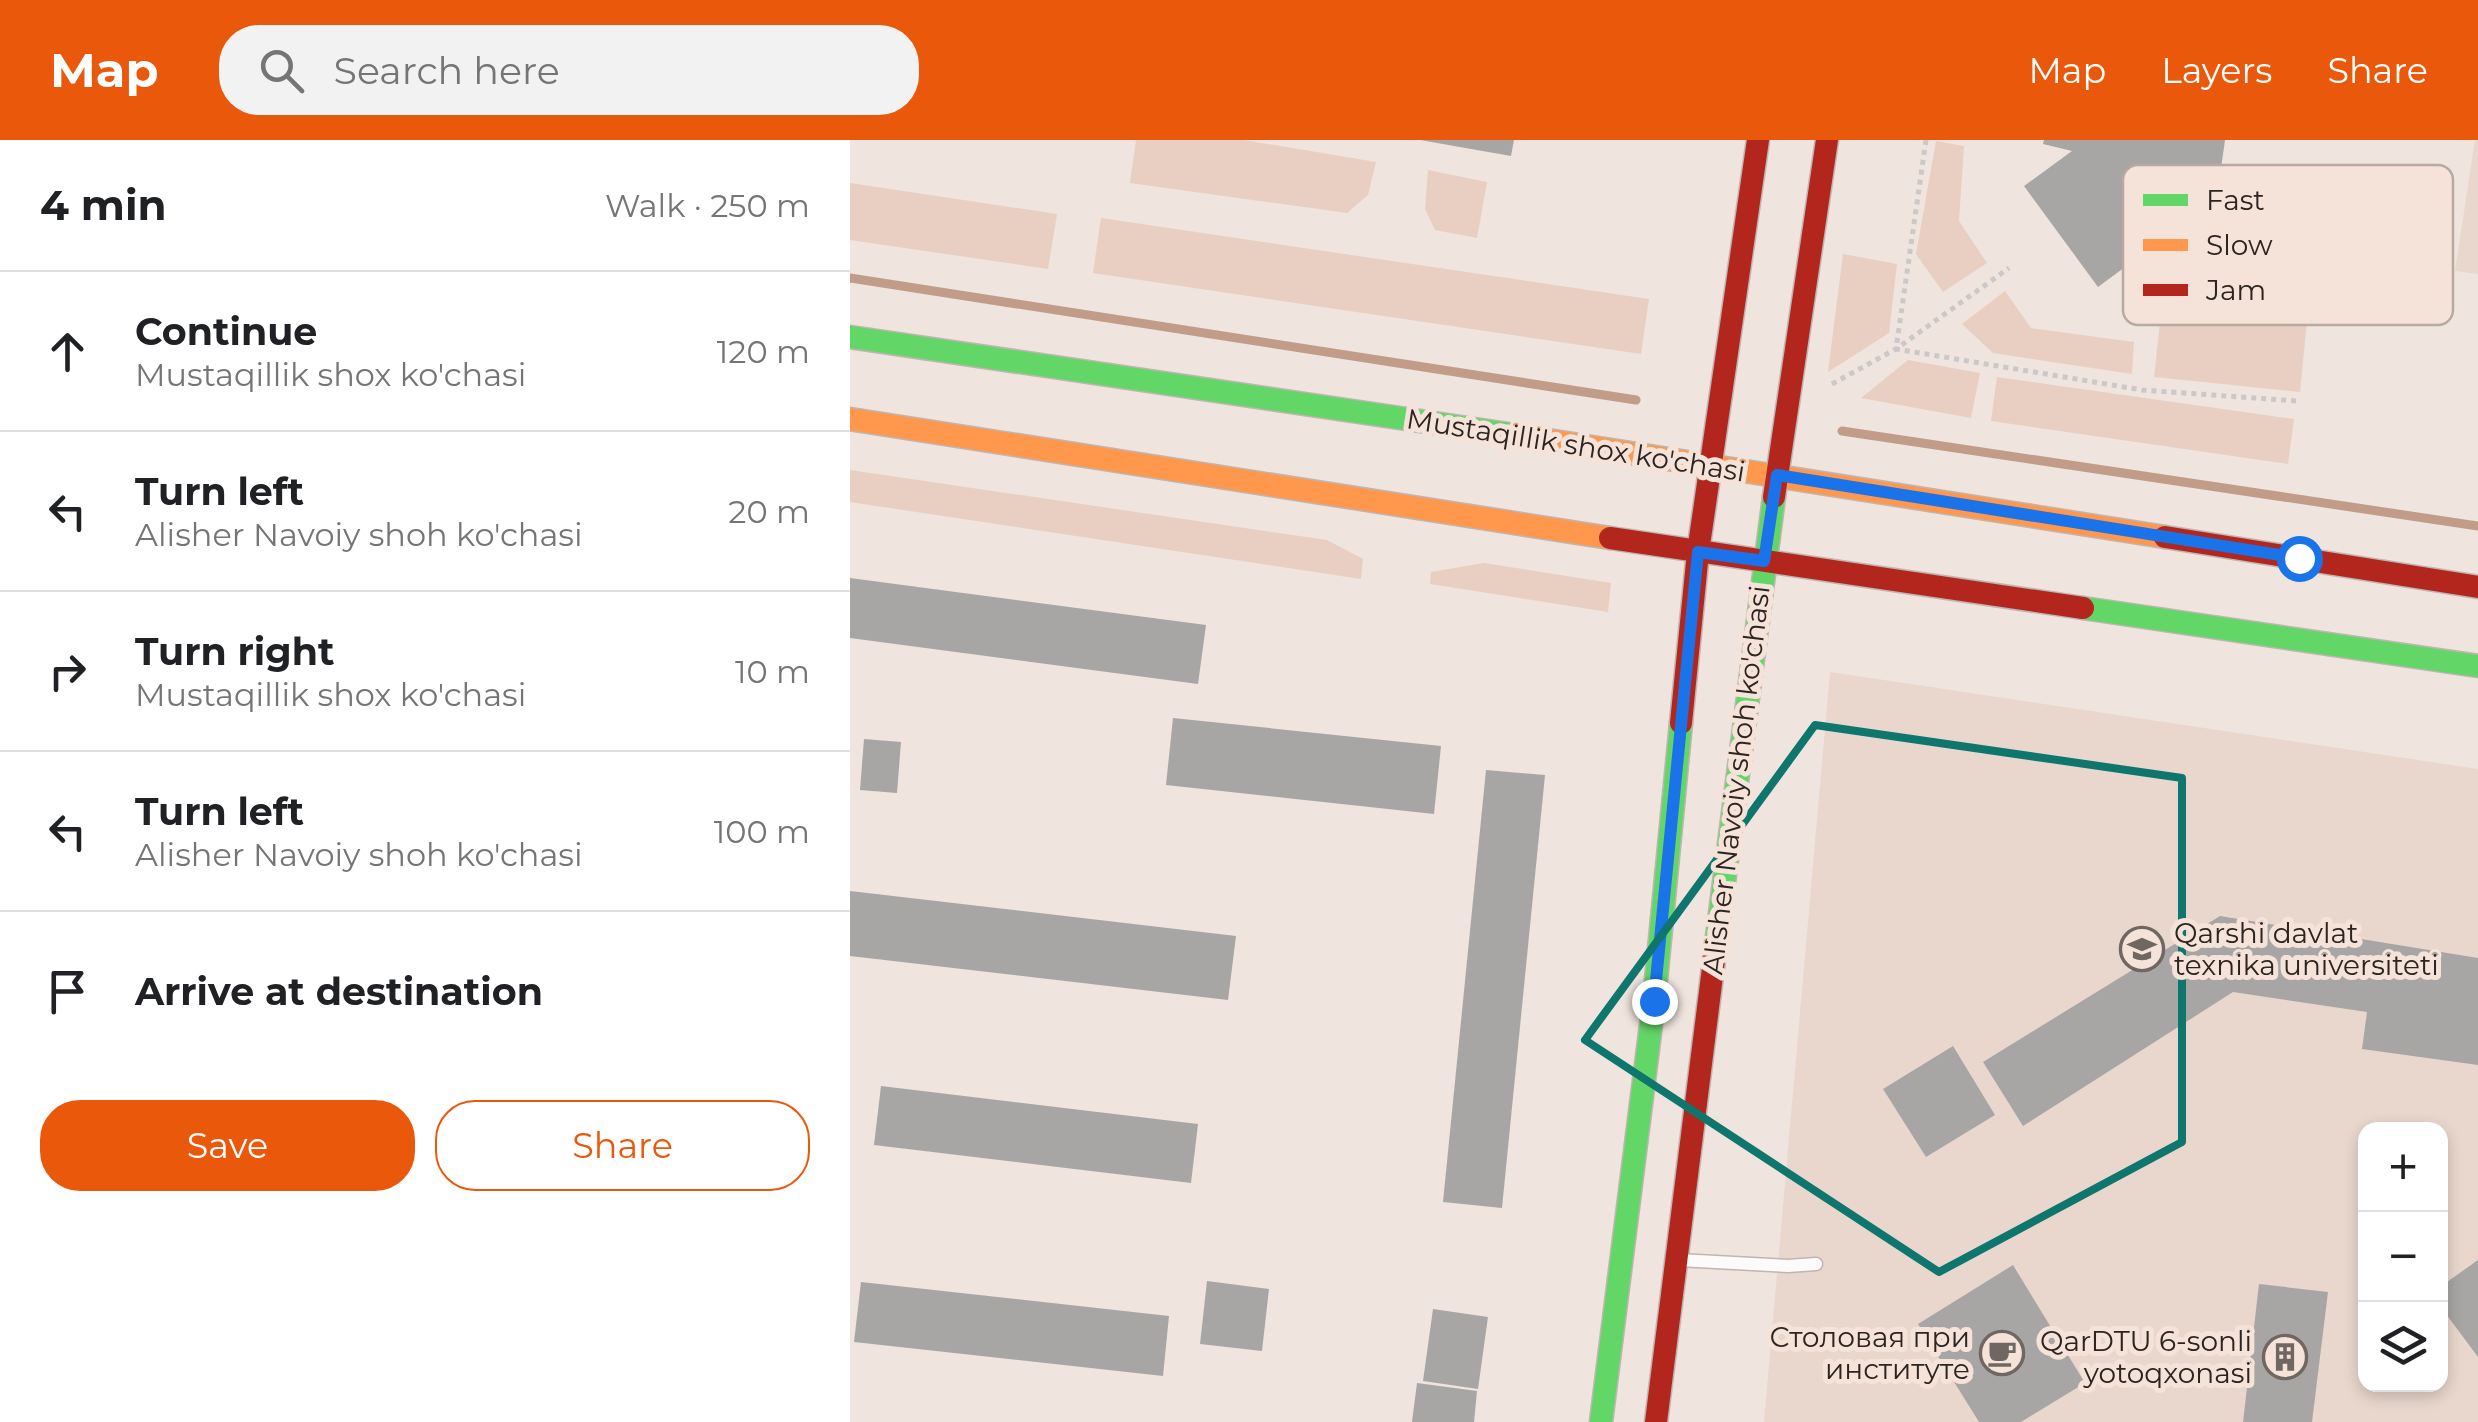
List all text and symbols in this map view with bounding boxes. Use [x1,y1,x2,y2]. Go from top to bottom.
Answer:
search box [219,25,919,115]
text: Map [50,41,159,99]
icon: search [254,43,309,98]
text: Search here [334,47,560,94]
text: Map [2028,49,2106,92]
text: Layers [2161,49,2272,92]
text: Share [2327,49,2428,92]
legend [2123,165,2453,325]
text: 4 min [40,179,167,231]
text: Fast [2206,183,2265,217]
text: Walk · 250 m [605,186,810,225]
text: Slow [2206,228,2273,262]
text: Jam [2205,273,2266,307]
text: Continue [135,308,317,355]
icon: ahead [40,324,95,379]
text: 120 m [717,332,810,371]
text: Mustaqillik shox ko'chasi [135,355,526,394]
street label: Mustaqillik shox ko'chasi [1404,401,1748,489]
text: Turn left [135,468,304,515]
icon: left [40,484,95,539]
text: 20 m [728,492,810,531]
text: Alisher Navoiy shoh ko'chasi [135,515,583,554]
route start [2277,536,2323,582]
street label: Alisher Navoiy shoh ko'chasi [1695,584,1777,976]
text: Turn right [135,628,334,675]
icon: right [40,644,95,699]
text: 10 m [735,652,810,691]
text: Mustaqillik shox ko'chasi [135,675,526,714]
text: Turn left [135,788,304,835]
icon: left [40,804,95,859]
text: 100 m [714,812,810,851]
text: Alisher Navoiy shoh ko'chasi [135,835,583,874]
place label: Qarshi davlat texnika universiteti [2174,916,2439,982]
school or university icon: Qarshi davlat texnika universiteti [2119,926,2165,972]
icon: arrive [40,964,95,1019]
text: Arrive at destination [135,968,543,1015]
route end [1632,979,1678,1025]
button: Save [40,1100,415,1191]
button: Share [435,1100,810,1191]
map controls [2358,1122,2448,1392]
button: + [2358,1122,2448,1212]
button: − [2358,1212,2448,1302]
button: layers [2358,1302,2448,1392]
place label: Столовая при институте [1770,1320,1970,1386]
place label: QarDTU 6-sonli yotoqxonasi [2040,1324,2252,1390]
cafe icon: Столовая при институте [1979,1330,2025,1376]
building icon: QarDTU 6-sonli yotoqxonasi [2262,1334,2308,1380]

